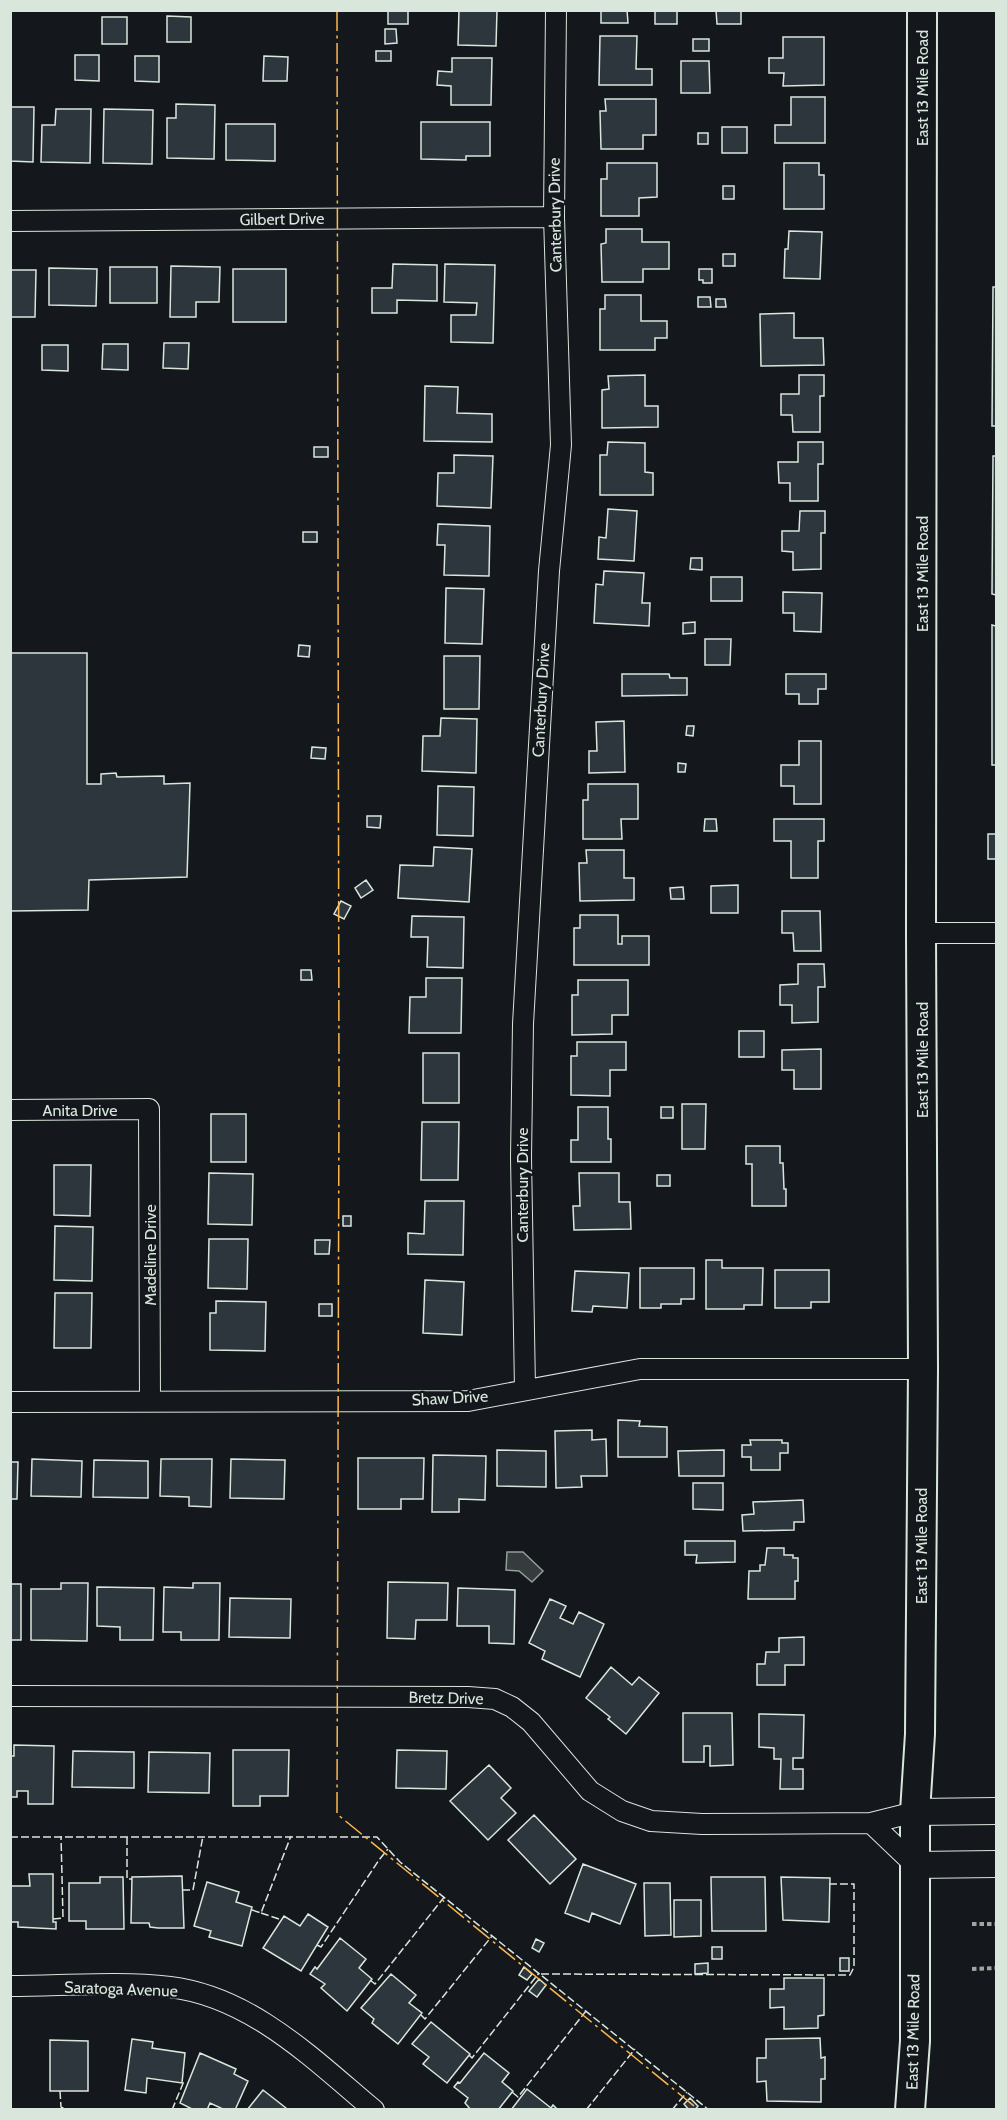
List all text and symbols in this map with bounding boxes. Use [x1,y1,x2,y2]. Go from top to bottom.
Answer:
street label: East 13 Mile Road [913,30,932,146]
street label: Canterbury Drive [544,157,566,273]
street label: Gilbert Drive [239,209,325,229]
street label: East 13 Mile Road [913,516,932,632]
street label: Canterbury Drive [529,642,553,758]
street label: East 13 Mile Road [913,1002,932,1118]
street label: Anita Drive [43,1101,117,1120]
street label: Canterbury Drive [513,1128,532,1242]
street label: Madeline Drive [141,1204,160,1306]
street label: Shaw Drive [411,1387,489,1409]
street label: East 13 Mile Road [912,1488,931,1604]
street label: Bretz Drive [408,1688,484,1708]
street label: East 13 Mile Road [902,1974,924,2090]
street label: Saratoga Avenue [64,1978,178,2000]

